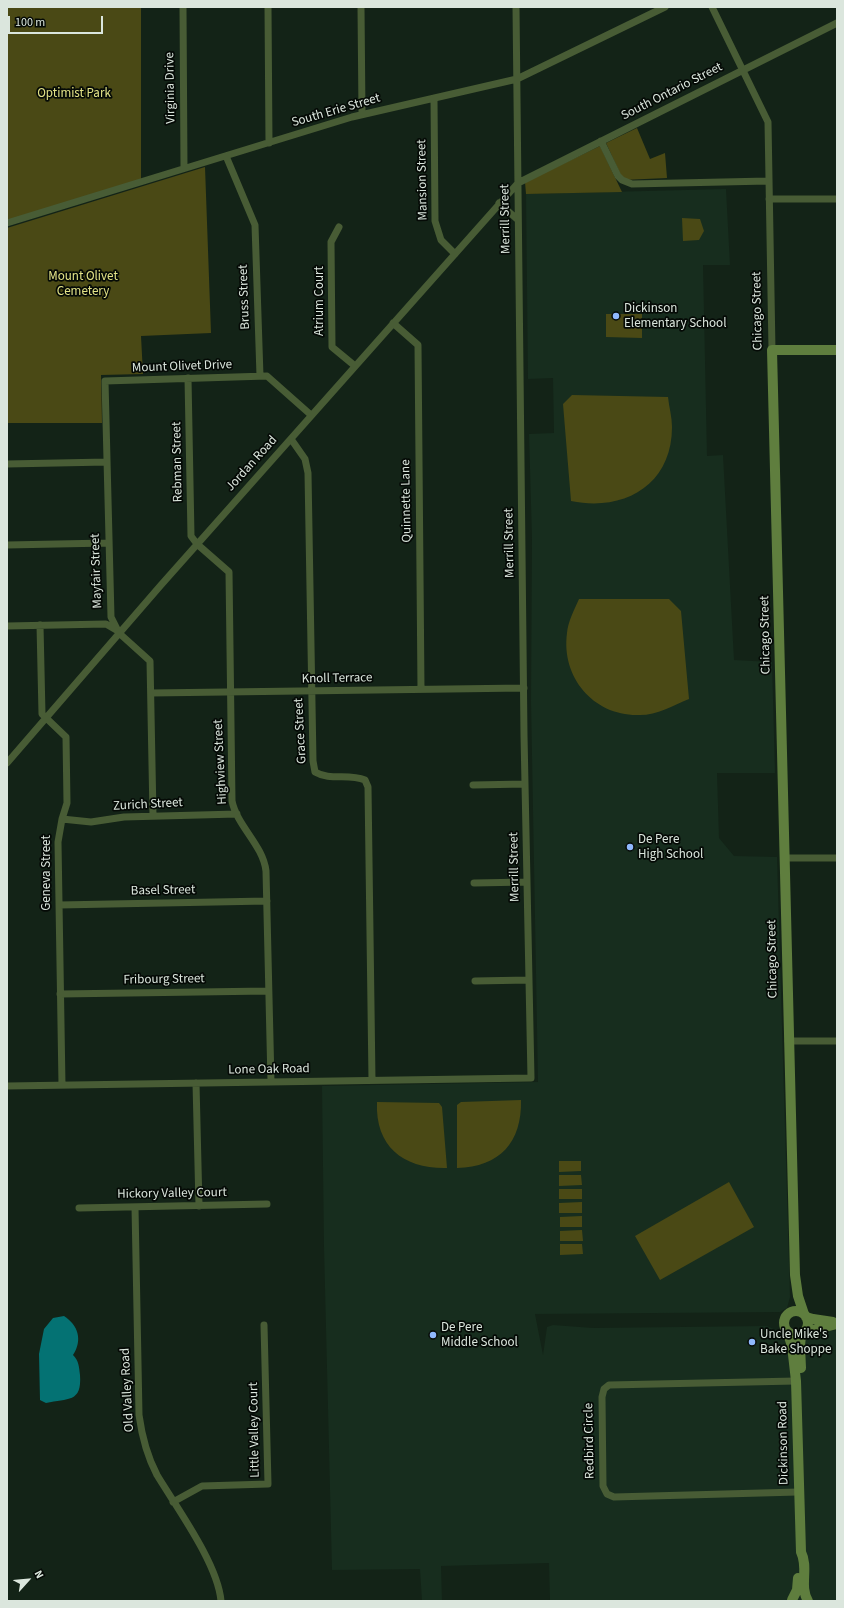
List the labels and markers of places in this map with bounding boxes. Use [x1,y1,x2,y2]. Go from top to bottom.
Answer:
place label: Dickinson Elementary School [624,301,726,332]
marker: Dickinson Elementary School [611,311,621,321]
place label: De Pere High School [638,832,703,863]
marker: De Pere High School [625,842,635,852]
place label: De Pere Middle School [441,1320,518,1351]
place label: Uncle Mike's Bake Shoppe [760,1327,831,1358]
marker: De Pere Middle School [428,1330,438,1340]
marker: Uncle Mike's Bake Shoppe [747,1337,757,1347]

